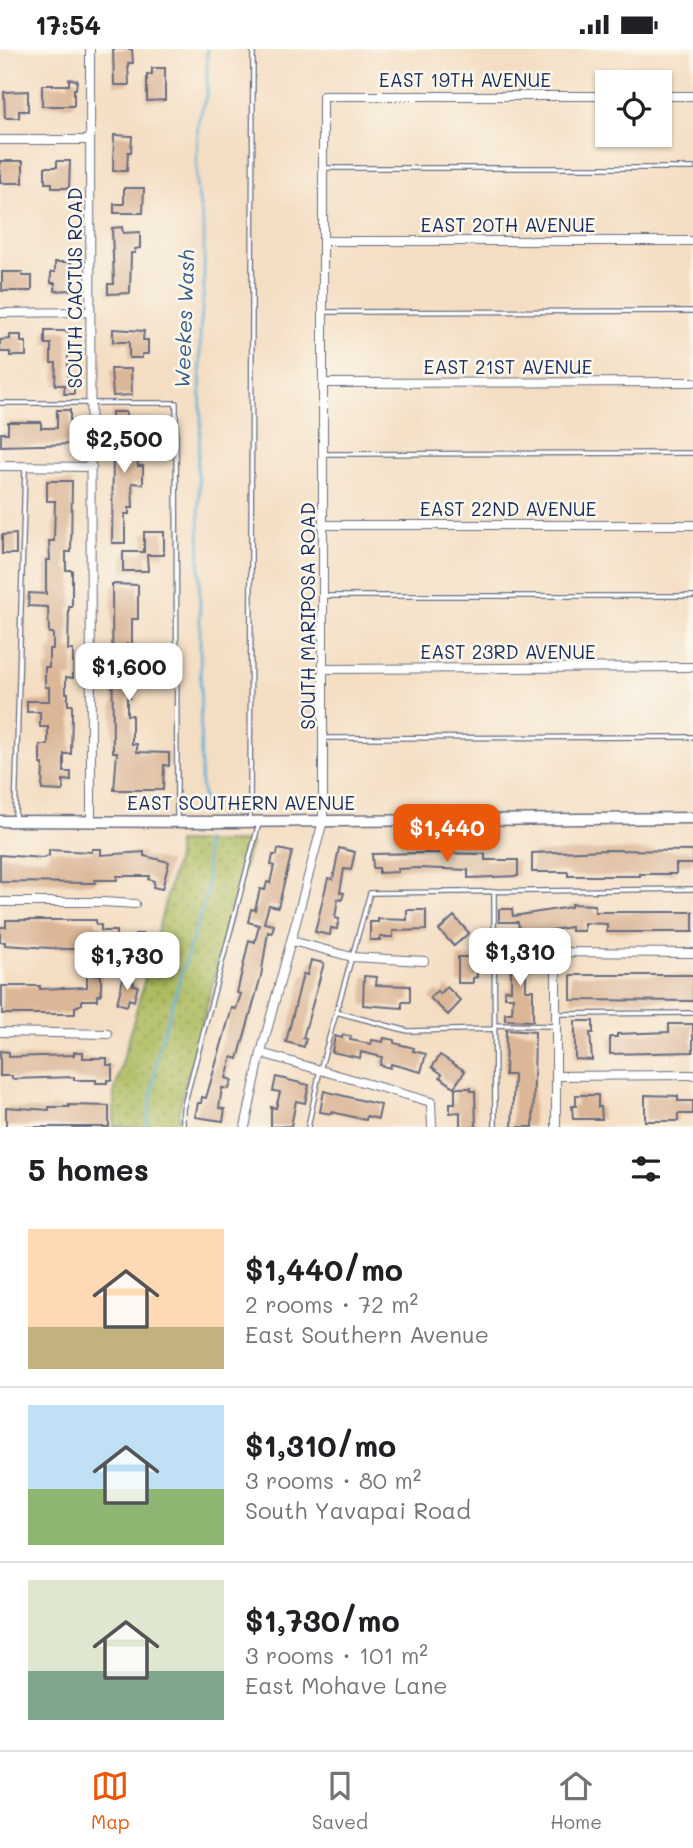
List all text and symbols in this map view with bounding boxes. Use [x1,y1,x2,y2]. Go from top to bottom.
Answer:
text: 17:54 [35,8,101,42]
street label: EAST 19TH AVENUE [379,67,551,92]
map controls [595,70,672,147]
button: locate [595,70,672,147]
street label: SOUTH CACTUS ROAD [62,187,87,389]
street label: EAST 20TH AVENUE [421,212,596,237]
water label: Weekes Wash [168,249,199,389]
street label: EAST 21ST AVENUE [424,354,593,379]
pin: $2,500 [67,415,181,475]
text: $2,500 [85,423,163,453]
street label: EAST 22ND AVENUE [420,496,596,521]
street label: SOUTH MARIPOSA ROAD [295,502,320,730]
street label: EAST 23RD AVENUE [420,639,596,664]
pin: $1,600 [72,643,186,703]
text: $1,600 [92,651,166,681]
street label: EAST SOUTHERN AVENUE [127,790,355,815]
pin: $1,440 [390,805,504,864]
text: $1,440 [409,812,485,842]
pin: $1,310 [463,929,577,988]
pin: $1,730 [70,933,184,992]
text: $1,310 [485,936,555,966]
text: $1,730 [91,940,163,970]
text: 5 homes [28,1149,149,1189]
icon: filters [627,1150,665,1188]
text: $1,440/mo [245,1249,403,1289]
icon: home [84,1257,168,1341]
text: 2 rooms · 72 m² [245,1289,418,1319]
text: East Southern Avenue [245,1319,489,1349]
text: $1,310/mo [245,1425,396,1465]
icon: home [84,1433,168,1517]
text: 3 rooms · 80 m² [245,1465,421,1495]
text: South Yavapai Road [245,1495,471,1525]
text: $1,730/mo [245,1600,400,1640]
icon: home [84,1608,168,1692]
text: 3 rooms · 101 m² [245,1640,428,1670]
text: East Mohave Lane [245,1670,448,1700]
tab: Map [91,1767,130,1834]
tab: Saved [312,1767,368,1834]
tab: Home [550,1767,602,1834]

